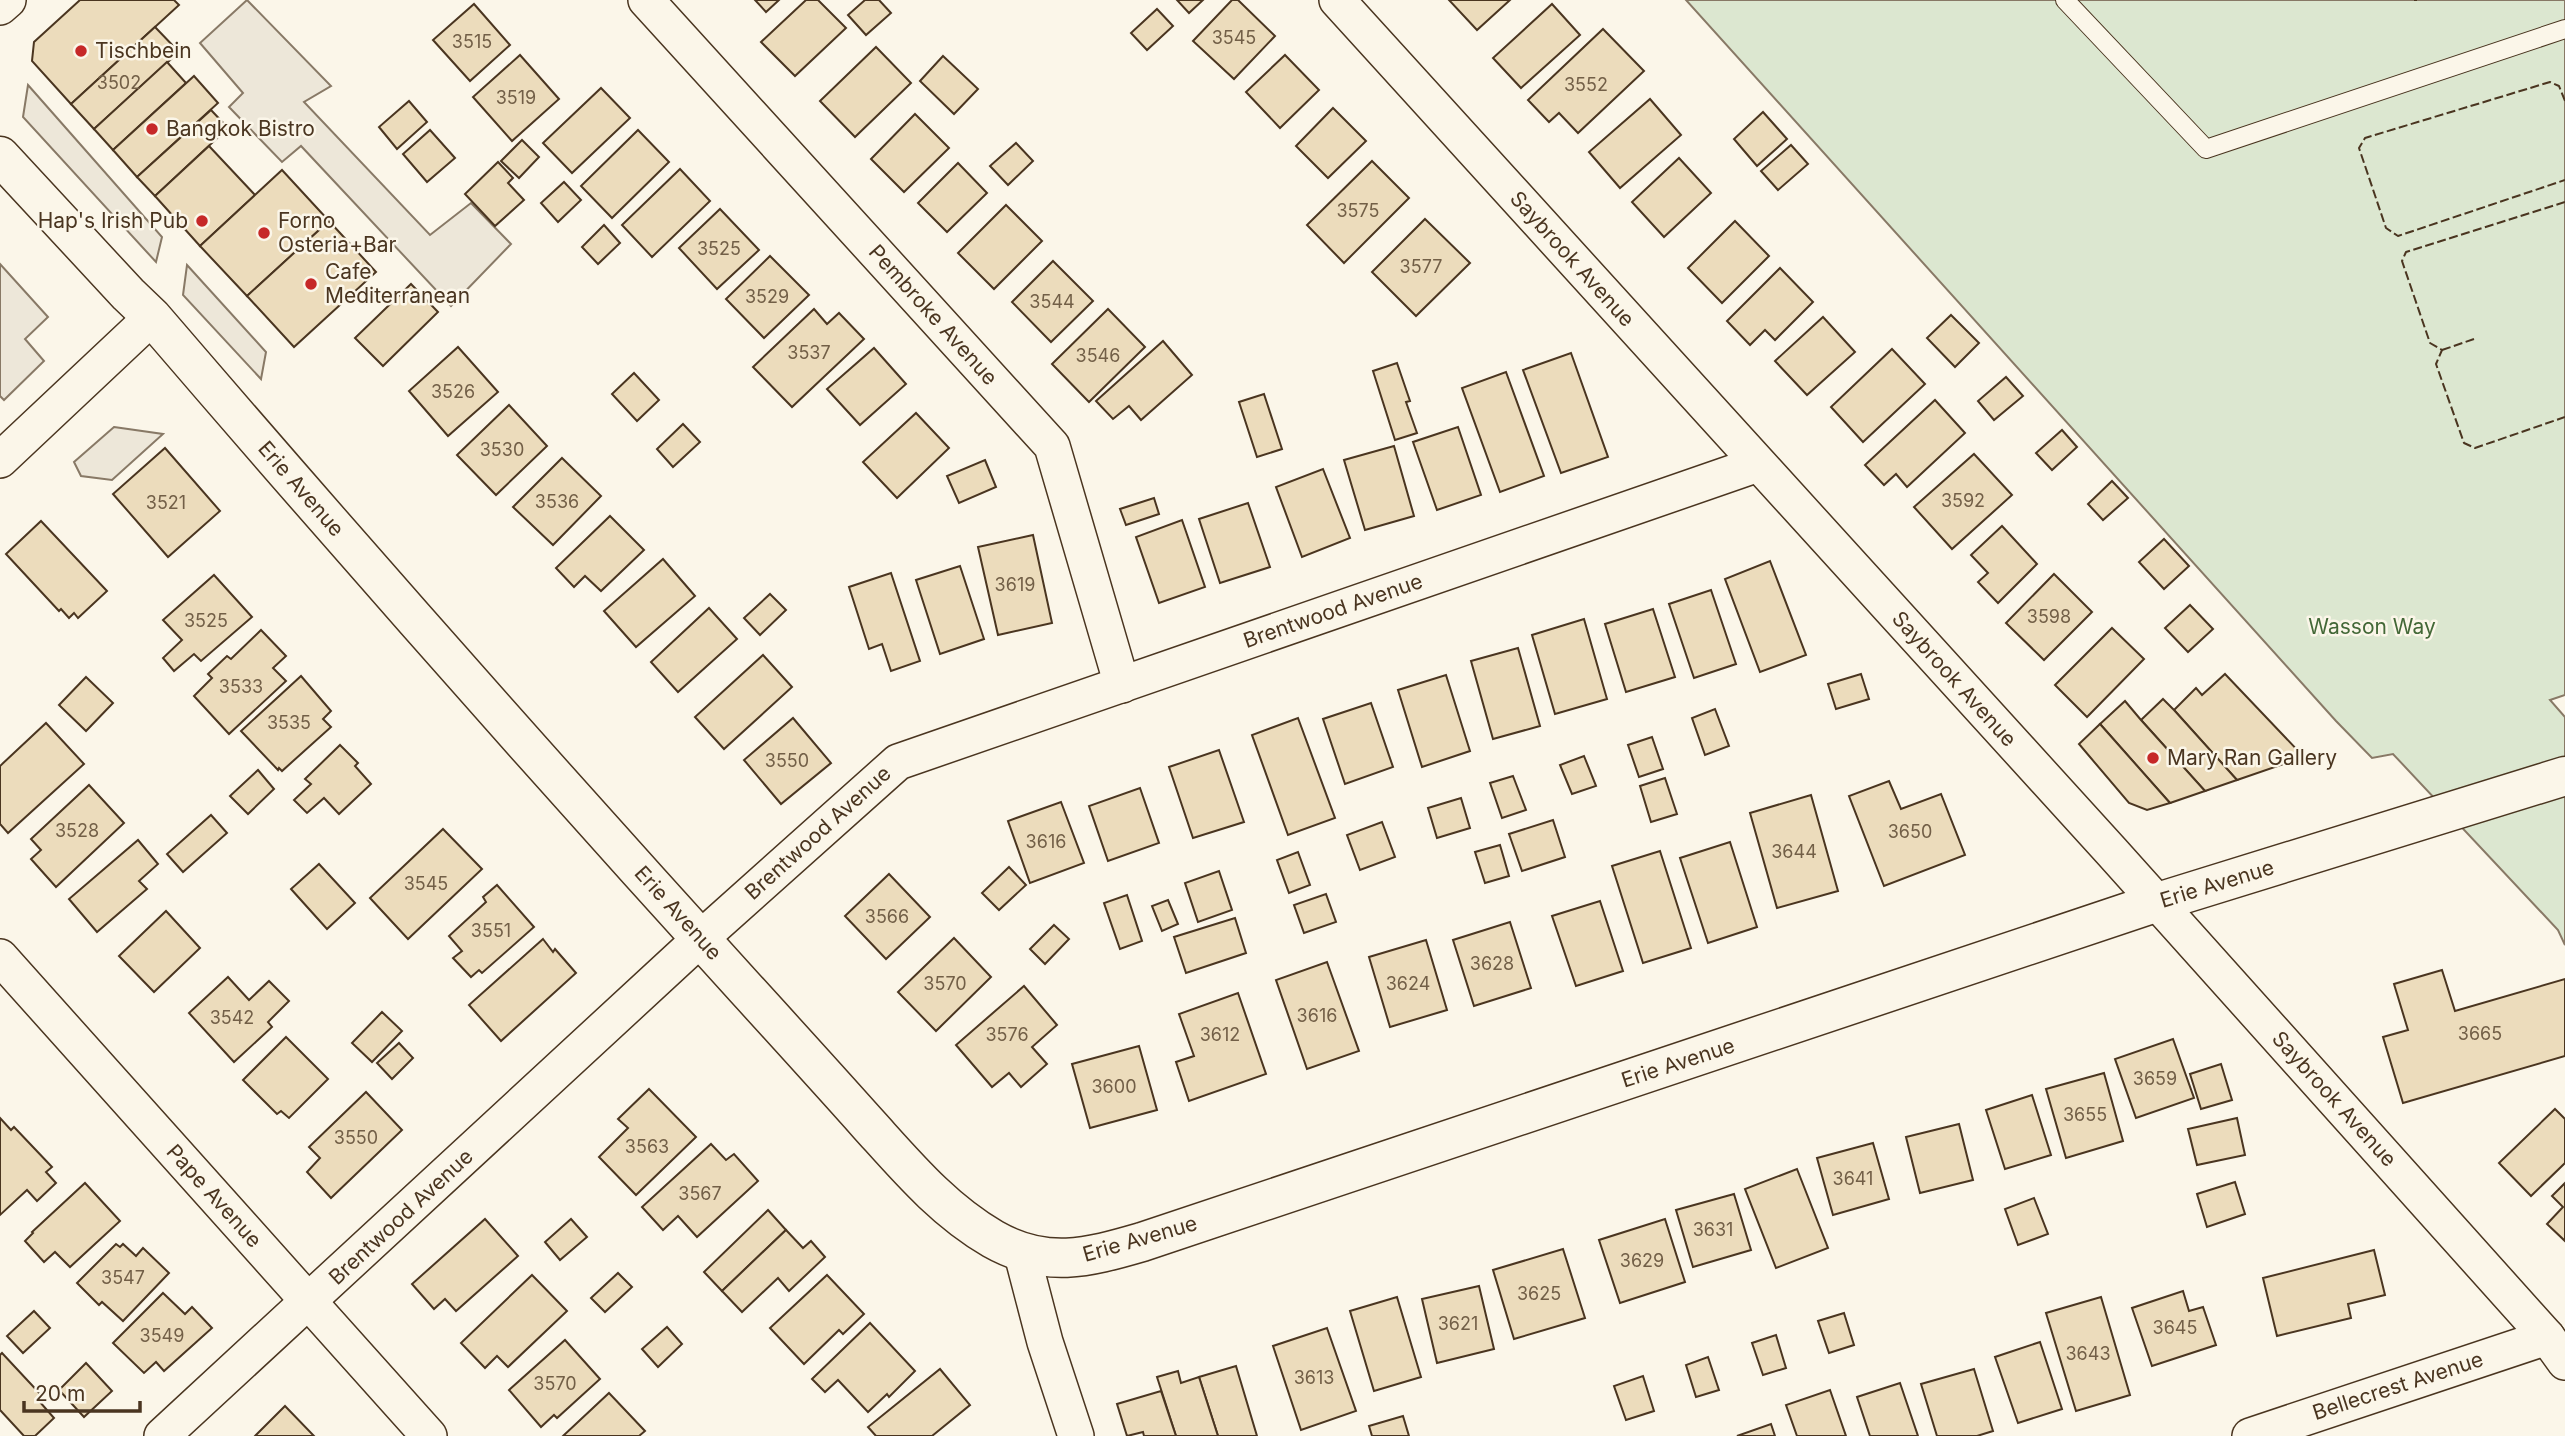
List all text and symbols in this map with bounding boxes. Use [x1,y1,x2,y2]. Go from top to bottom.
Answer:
house number: 3545 [1212,27,1256,48]
house number: 3515 [452,31,492,52]
place label: Tischbein [95,38,192,63]
marker: Tischbein [73,43,89,59]
house number: 3502 [97,72,141,93]
house number: 3552 [1564,74,1608,95]
house number: 3519 [496,87,536,108]
place label: Bangkok Bistro [166,116,315,141]
marker: Bangkok Bistro [144,121,160,137]
street label: Saybrook Avenue [1505,186,1640,332]
house number: 3575 [1336,200,1380,221]
place label: Hap's Irish Pub [38,208,188,233]
place label: Forno Osteria+Bar [278,208,397,257]
marker: Hap's Irish Pub [194,213,210,229]
marker: Forno Osteria+Bar [256,225,272,241]
house number: 3525 [697,238,741,259]
street label: Pembroke Avenue [864,239,1003,390]
house number: 3577 [1400,256,1442,277]
place label: Cafe Mediterranean [325,259,470,308]
marker: Cafe Mediterranean [303,276,319,292]
house number: 3529 [745,286,789,307]
house number: 3544 [1029,291,1075,312]
house number: 3537 [787,342,831,363]
house number: 3546 [1076,345,1120,366]
house number: 3526 [431,381,475,402]
street label: Erie Avenue [253,436,349,541]
house number: 3530 [480,439,524,460]
house number: 3592 [1941,490,1985,511]
house number: 3536 [535,491,579,512]
house number: 3521 [146,492,186,513]
street label: Brentwood Avenue [1240,568,1426,653]
house number: 3619 [995,574,1035,595]
street label: Saybrook Avenue [1887,606,2022,752]
house number: 3598 [2027,606,2071,627]
house number: 3525 [184,610,228,631]
park label: Wasson Way [2308,614,2436,639]
house number: 3533 [219,676,263,697]
house number: 3535 [267,712,311,733]
place label: Mary Ran Gallery [2167,745,2337,770]
house number: 3550 [765,750,809,771]
marker: Mary Ran Gallery [2145,750,2161,766]
street label: Brentwood Avenue [740,761,896,905]
house number: 3528 [55,820,99,841]
house number: 3650 [1888,821,1932,842]
house number: 3616 [1026,831,1066,852]
house number: 3644 [1771,841,1817,862]
street label: Erie Avenue [2157,854,2277,913]
street label: Erie Avenue [630,861,727,965]
house number: 3545 [404,873,448,894]
house number: 3566 [865,906,909,927]
house number: 3551 [471,920,511,941]
house number: 3628 [1470,953,1514,974]
house number: 3570 [923,973,967,994]
house number: 3624 [1386,973,1430,994]
house number: 3616 [1297,1005,1337,1026]
house number: 3542 [210,1007,254,1028]
house number: 3665 [2458,1023,2502,1044]
house number: 3576 [985,1024,1029,1045]
house number: 3612 [1200,1024,1240,1045]
street label: Saybrook Avenue [2267,1026,2402,1172]
street label: Erie Avenue [1618,1032,1738,1093]
house number: 3659 [2133,1068,2177,1089]
house number: 3600 [1092,1076,1137,1097]
house number: 3655 [2063,1104,2107,1125]
house number: 3550 [334,1127,378,1148]
house number: 3563 [625,1136,669,1157]
street label: Pape Avenue [162,1139,267,1252]
street label: Brentwood Avenue [324,1144,478,1290]
house number: 3641 [1833,1168,1873,1189]
house number: 3567 [678,1183,722,1204]
street label: Erie Avenue [1080,1210,1200,1267]
house number: 3631 [1693,1219,1733,1240]
house number: 3629 [1620,1250,1664,1271]
house number: 3547 [101,1267,145,1288]
house number: 3625 [1517,1283,1561,1304]
house number: 3621 [1438,1313,1478,1334]
house number: 3645 [2153,1317,2197,1338]
house number: 3549 [140,1325,184,1346]
house number: 3643 [2065,1343,2111,1364]
street label: Bellecrest Avenue [2309,1346,2486,1425]
house number: 3613 [1294,1367,1334,1388]
scale bar [24,1370,140,1414]
house number: 3570 [533,1373,577,1394]
text: 20 m [35,1381,85,1406]

